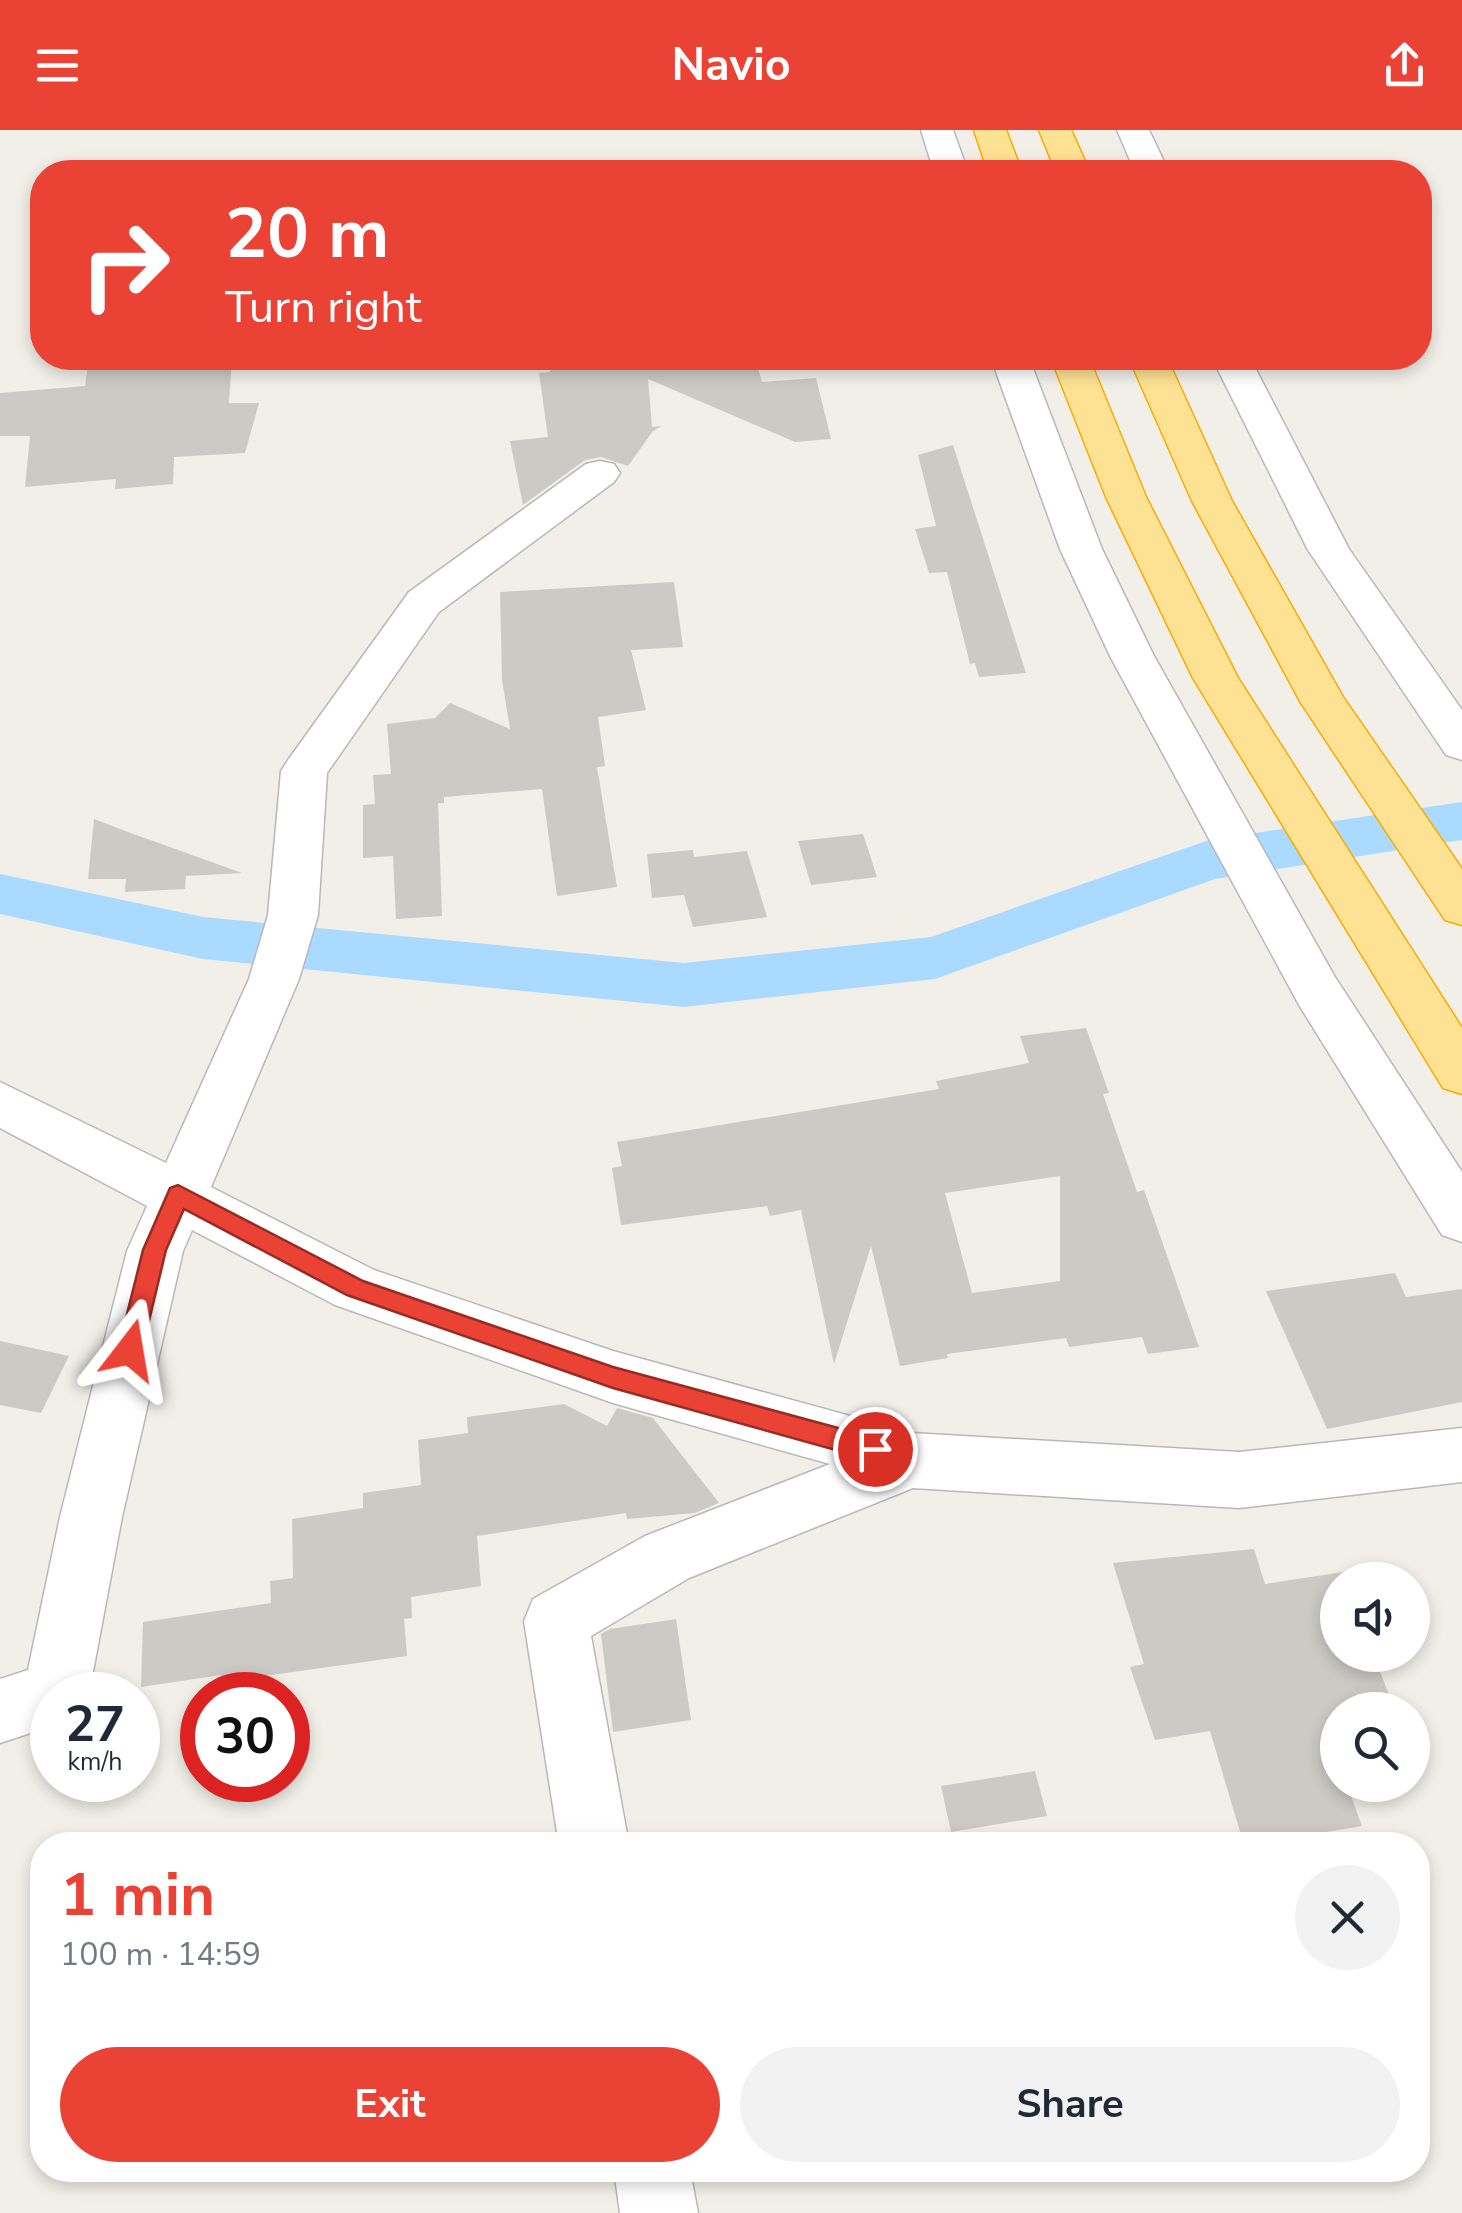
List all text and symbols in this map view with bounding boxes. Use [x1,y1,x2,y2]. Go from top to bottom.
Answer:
text: Navio [671,35,791,96]
icon: menu [30,38,85,93]
icon: share [1377,38,1432,93]
text: 20 m [225,186,389,282]
icon: right [60,200,190,330]
text: Turn right [225,277,422,338]
position arrow [78,1298,182,1402]
pin [833,1407,918,1492]
icon: arrive [848,1422,903,1477]
map controls [1320,1562,1430,1802]
button: sound [1320,1562,1430,1672]
speed limit sign: 30 [180,1672,310,1802]
text: 27 [65,1690,125,1759]
button: search [1320,1692,1430,1802]
text: km/h [67,1745,123,1779]
text: 1 min [60,1854,215,1936]
button: close [1295,1865,1400,1970]
text: 100 m · 14:59 [60,1933,261,1976]
button: Exit [60,2047,720,2162]
button: Share [740,2047,1400,2162]

